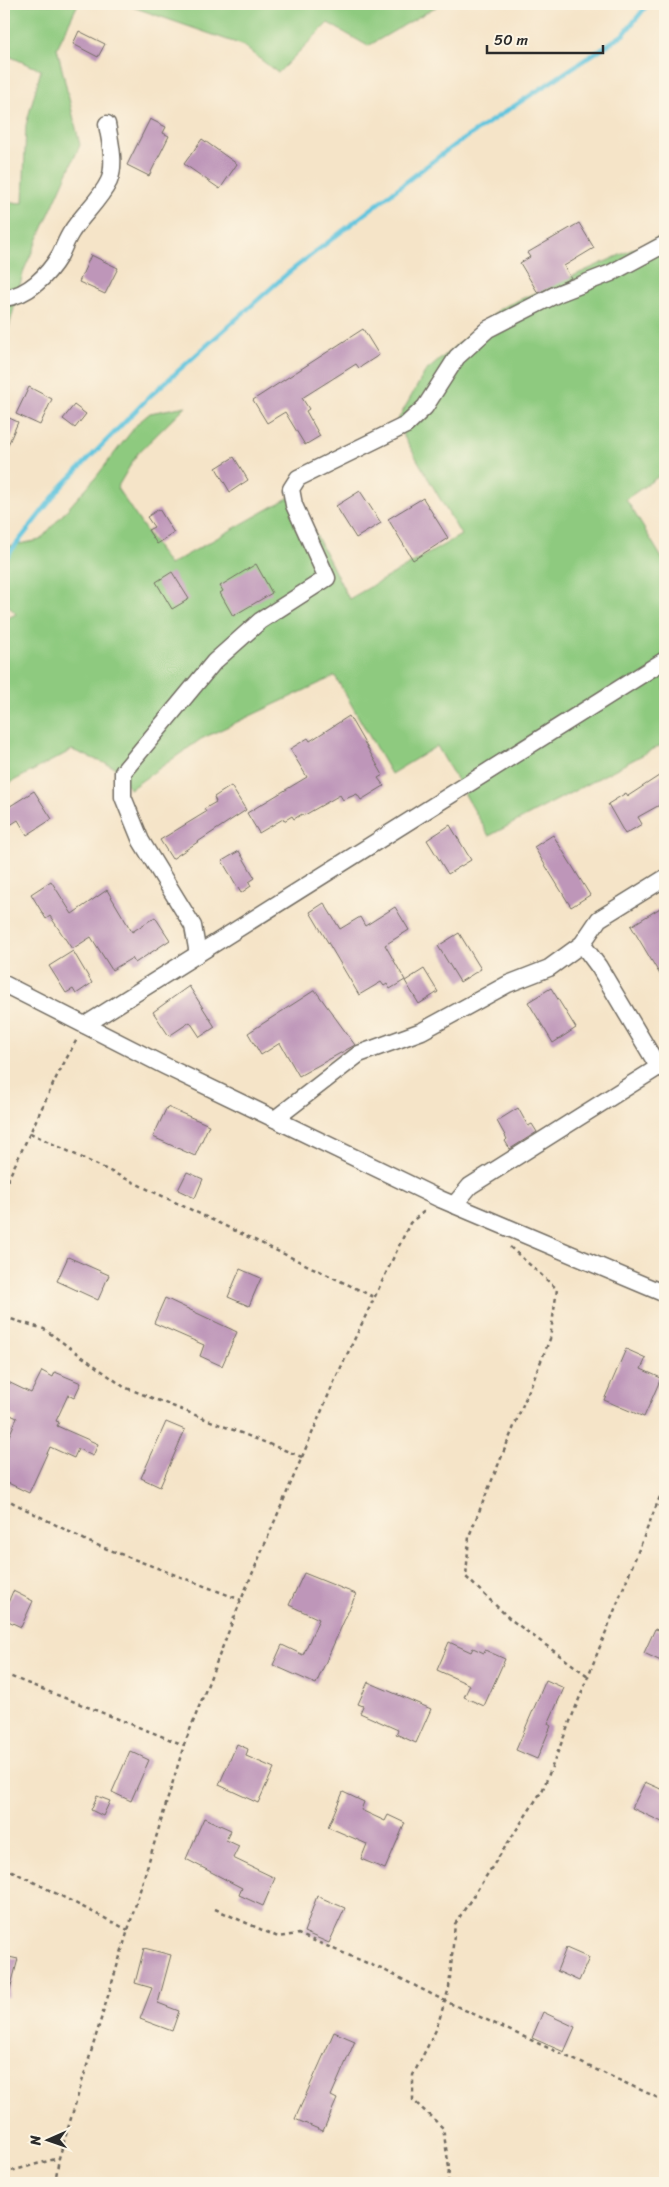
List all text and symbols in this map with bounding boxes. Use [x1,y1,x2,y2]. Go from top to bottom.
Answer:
scale bar [487,22,603,54]
text: 50 m [494,27,529,53]
north arrow [22,2114,72,2164]
text: N [23,2135,48,2147]

